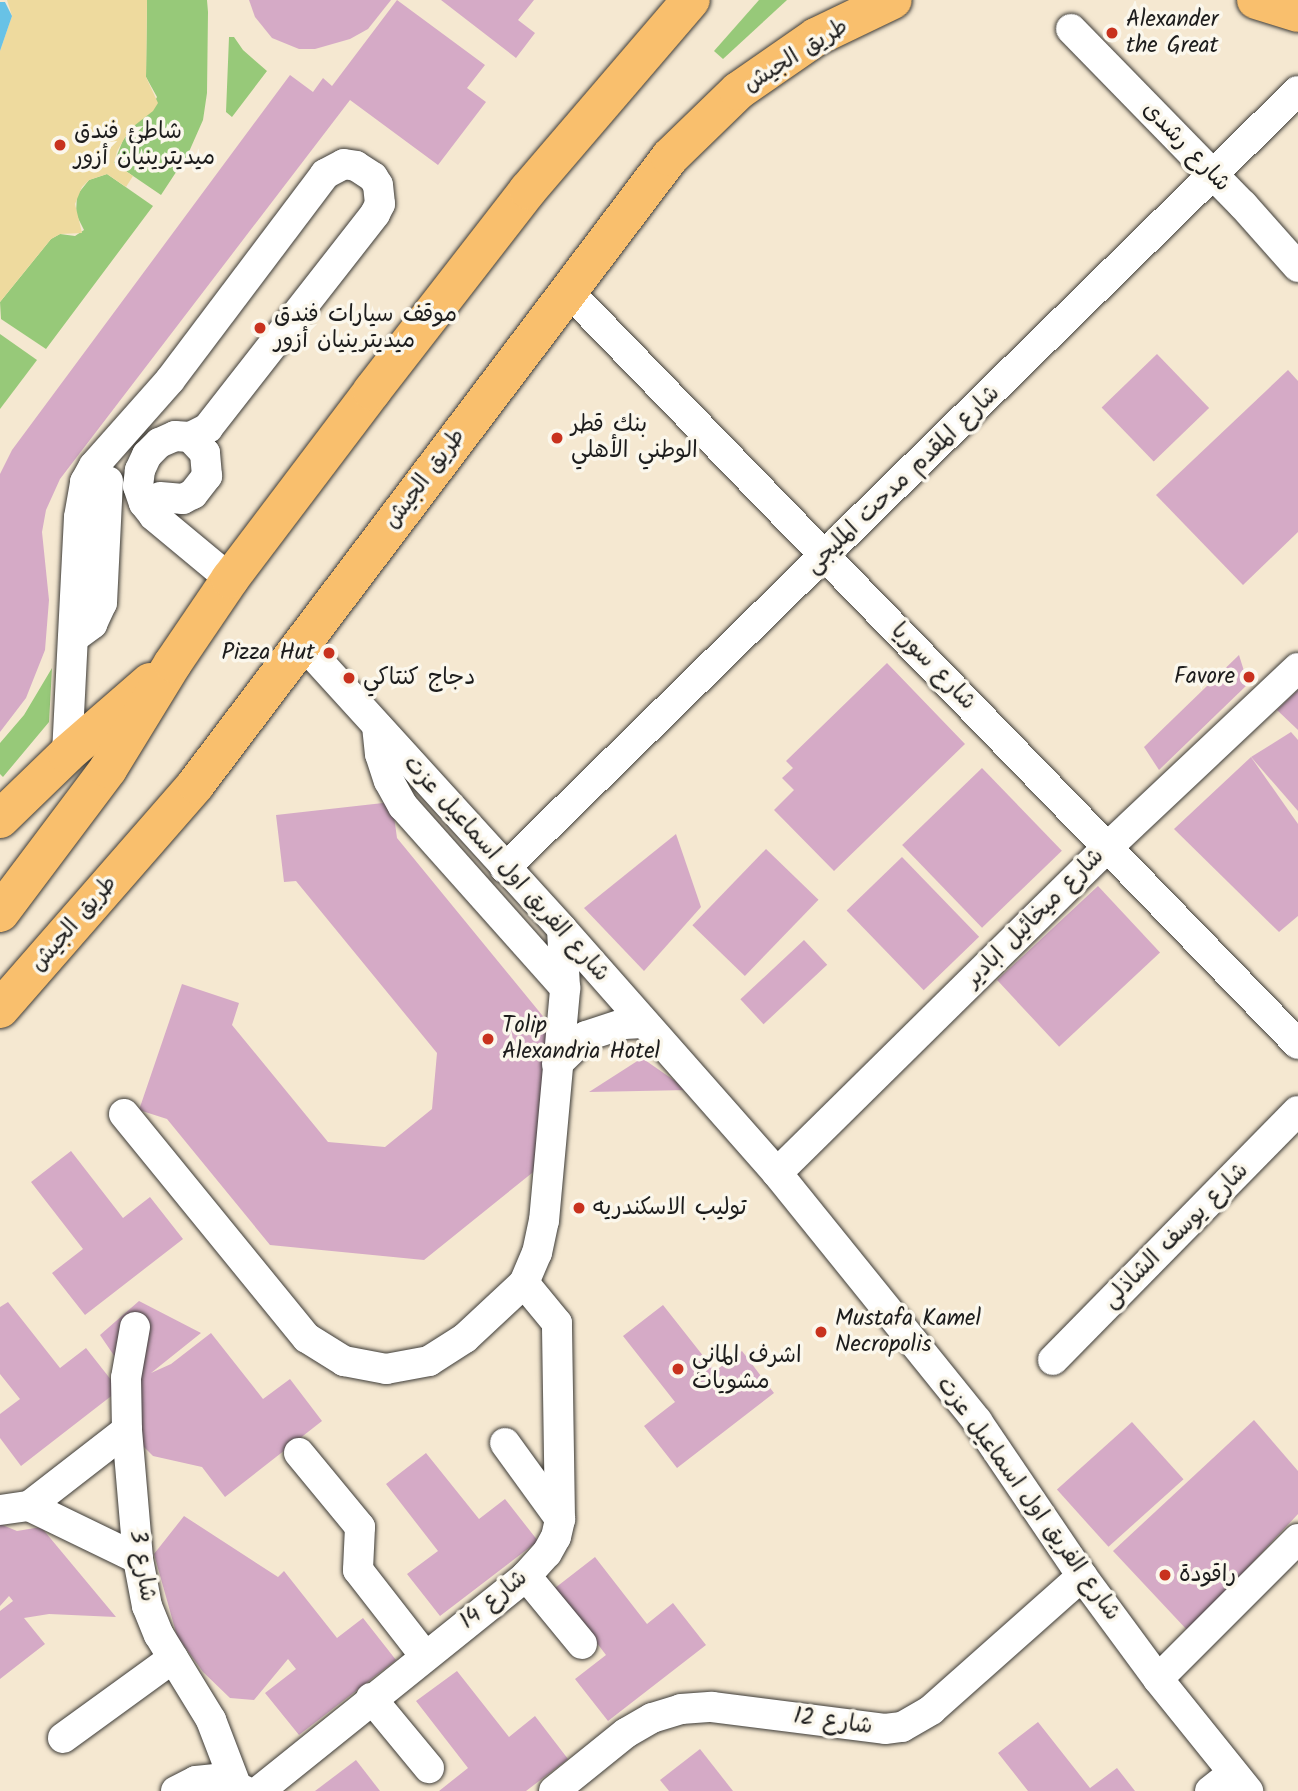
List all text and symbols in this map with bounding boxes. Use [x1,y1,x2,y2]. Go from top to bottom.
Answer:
place label: Alexander the Great [1126,6,1219,60]
street label: طريق الجيش [739,13,853,99]
marker: Alexander the Great [1104,25,1120,41]
street label: شارع رشدى [1136,96,1236,198]
place label: شاطئ فندق ميديترينيان أزور [74,118,215,172]
marker: شاطئ فندق ميديترينيان أزور [52,137,68,153]
place label: موقف سيارات فندق ميديترينيان أزور [274,301,457,355]
marker: موقف سيارات فندق ميديترينيان أزور [252,320,268,336]
street label: شارع المقدم مدحت المليجى [800,380,1006,580]
place label: بنك قطر الوطني الأهلي [571,411,698,465]
street label: طريق الجيش [378,424,472,534]
marker: بنك قطر الوطني الأهلي [549,430,565,446]
street label: شارع سوريا [885,618,981,716]
place label: Pizza Hut [221,639,315,667]
marker: Pizza Hut [321,645,337,661]
place label: Favore [1174,663,1235,691]
place label: دجاج كنتاكي [363,664,475,692]
marker: Favore [1241,669,1257,685]
marker: دجاج كنتاكي [341,670,357,686]
street label: شارع الفريق اول اسماعيل عزت [397,750,615,988]
street label: شارع ميخائيل ابادير [960,843,1110,993]
street label: طريق الجيش [25,870,123,978]
place label: Tolip Alexandria Hotel [502,1012,660,1066]
marker: Tolip Alexandria Hotel [480,1031,496,1047]
street label: شارع يوسف الشاذلى [1097,1157,1255,1315]
place label: توليب الاسكندريه [593,1194,747,1222]
marker: توليب الاسكندريه [571,1200,587,1216]
place label: Mustafa Kamel Necropolis [835,1305,981,1359]
marker: Mustafa Kamel Necropolis [813,1324,829,1340]
place label: اشرف الماني مشويات [692,1342,802,1396]
marker: اشرف الماني مشويات [670,1361,686,1377]
street label: شارع الفريق اول اسماعيل عزت [930,1372,1126,1626]
street label: شارع 3 [123,1528,161,1604]
place label: راقودة [1179,1561,1236,1589]
street label: شارع 14 [455,1564,533,1636]
marker: راقودة [1157,1567,1173,1583]
street label: شارع 12 [792,1703,874,1741]

